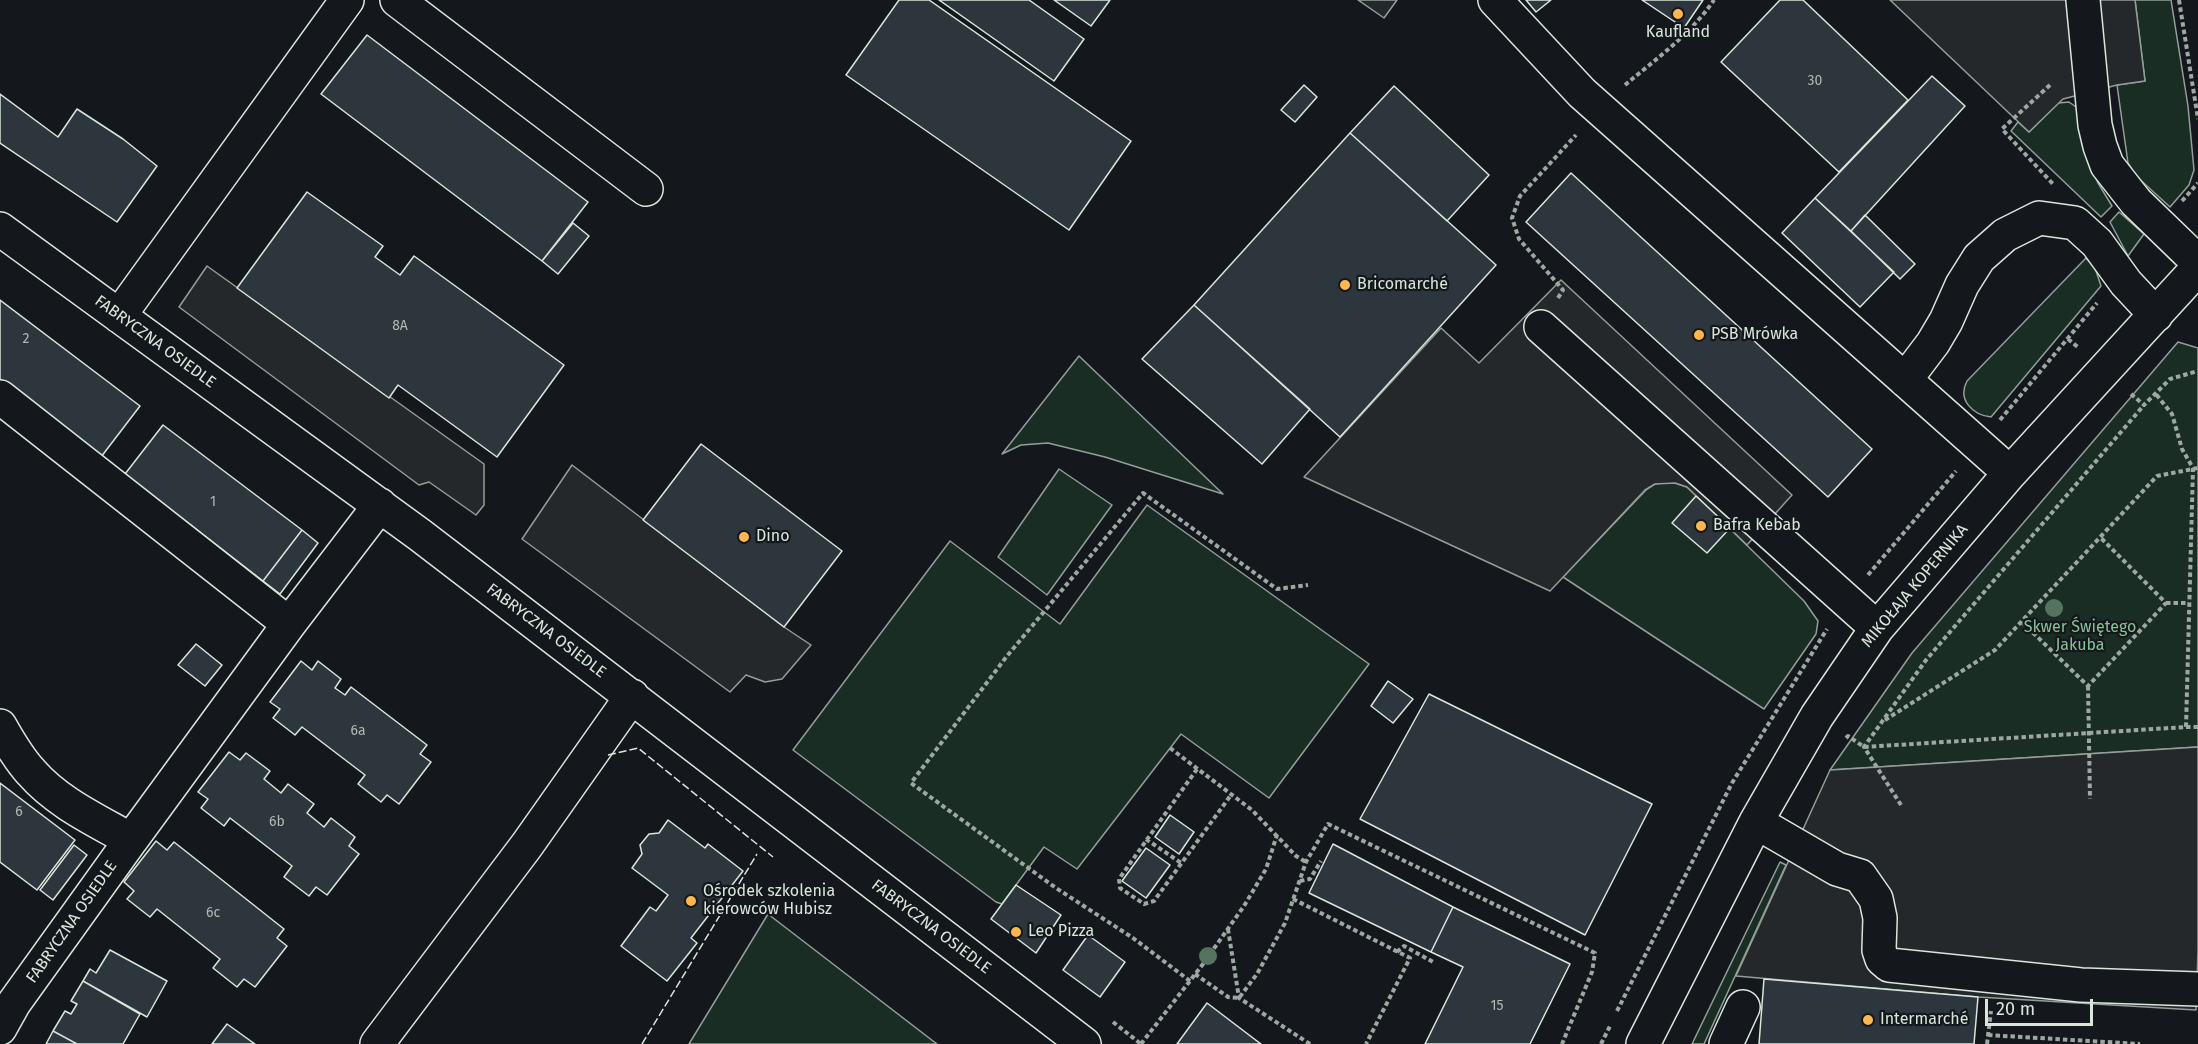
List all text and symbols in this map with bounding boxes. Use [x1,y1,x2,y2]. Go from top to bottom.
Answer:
marker: Kaufland [1671,7,1685,21]
place label: Kaufland [1646,23,1710,43]
house number: 30 [1808,73,1822,89]
place label: Bricomarché [1357,275,1448,295]
marker: Bricomarché [1338,278,1352,292]
street label: FABRYCZNA OSIEDLE [91,292,219,392]
house number: 8A [392,318,408,334]
place label: PSB Mrówka [1711,325,1798,345]
marker: PSB Mrówka [1692,328,1706,342]
house number: 2 [23,331,29,347]
house number: 1 [210,494,216,510]
place label: Bafra Kebab [1713,516,1801,536]
marker: Bafra Kebab [1694,519,1708,533]
street label: MIKOŁAJA KOPERNIKA [1858,520,1972,652]
place label: Dino [756,527,790,547]
marker: Dino [737,530,751,544]
street label: FABRYCZNA OSIEDLE [482,580,610,682]
park label: Skwer Świętego Jakuba [2024,618,2136,656]
house number: 6a [350,723,366,739]
house number: 6 [15,804,23,820]
house number: 6b [269,814,285,830]
street label: FABRYCZNA OSIEDLE [23,857,121,987]
street label: FABRYCZNA OSIEDLE [867,876,995,978]
place label: Ośrodek szkolenia kierowców Hubisz [703,882,835,920]
marker: Ośrodek szkolenia kierowców Hubisz [684,894,698,908]
house number: 6c [206,905,220,921]
place label: Leo Pizza [1028,922,1094,942]
marker: Leo Pizza [1009,925,1023,939]
scale bar [1988,987,2096,1025]
house number: 15 [1490,998,1504,1014]
text: 20 m [1996,998,2035,1020]
place label: Intermarché [1880,1010,1968,1030]
marker: Intermarché [1861,1013,1875,1027]

